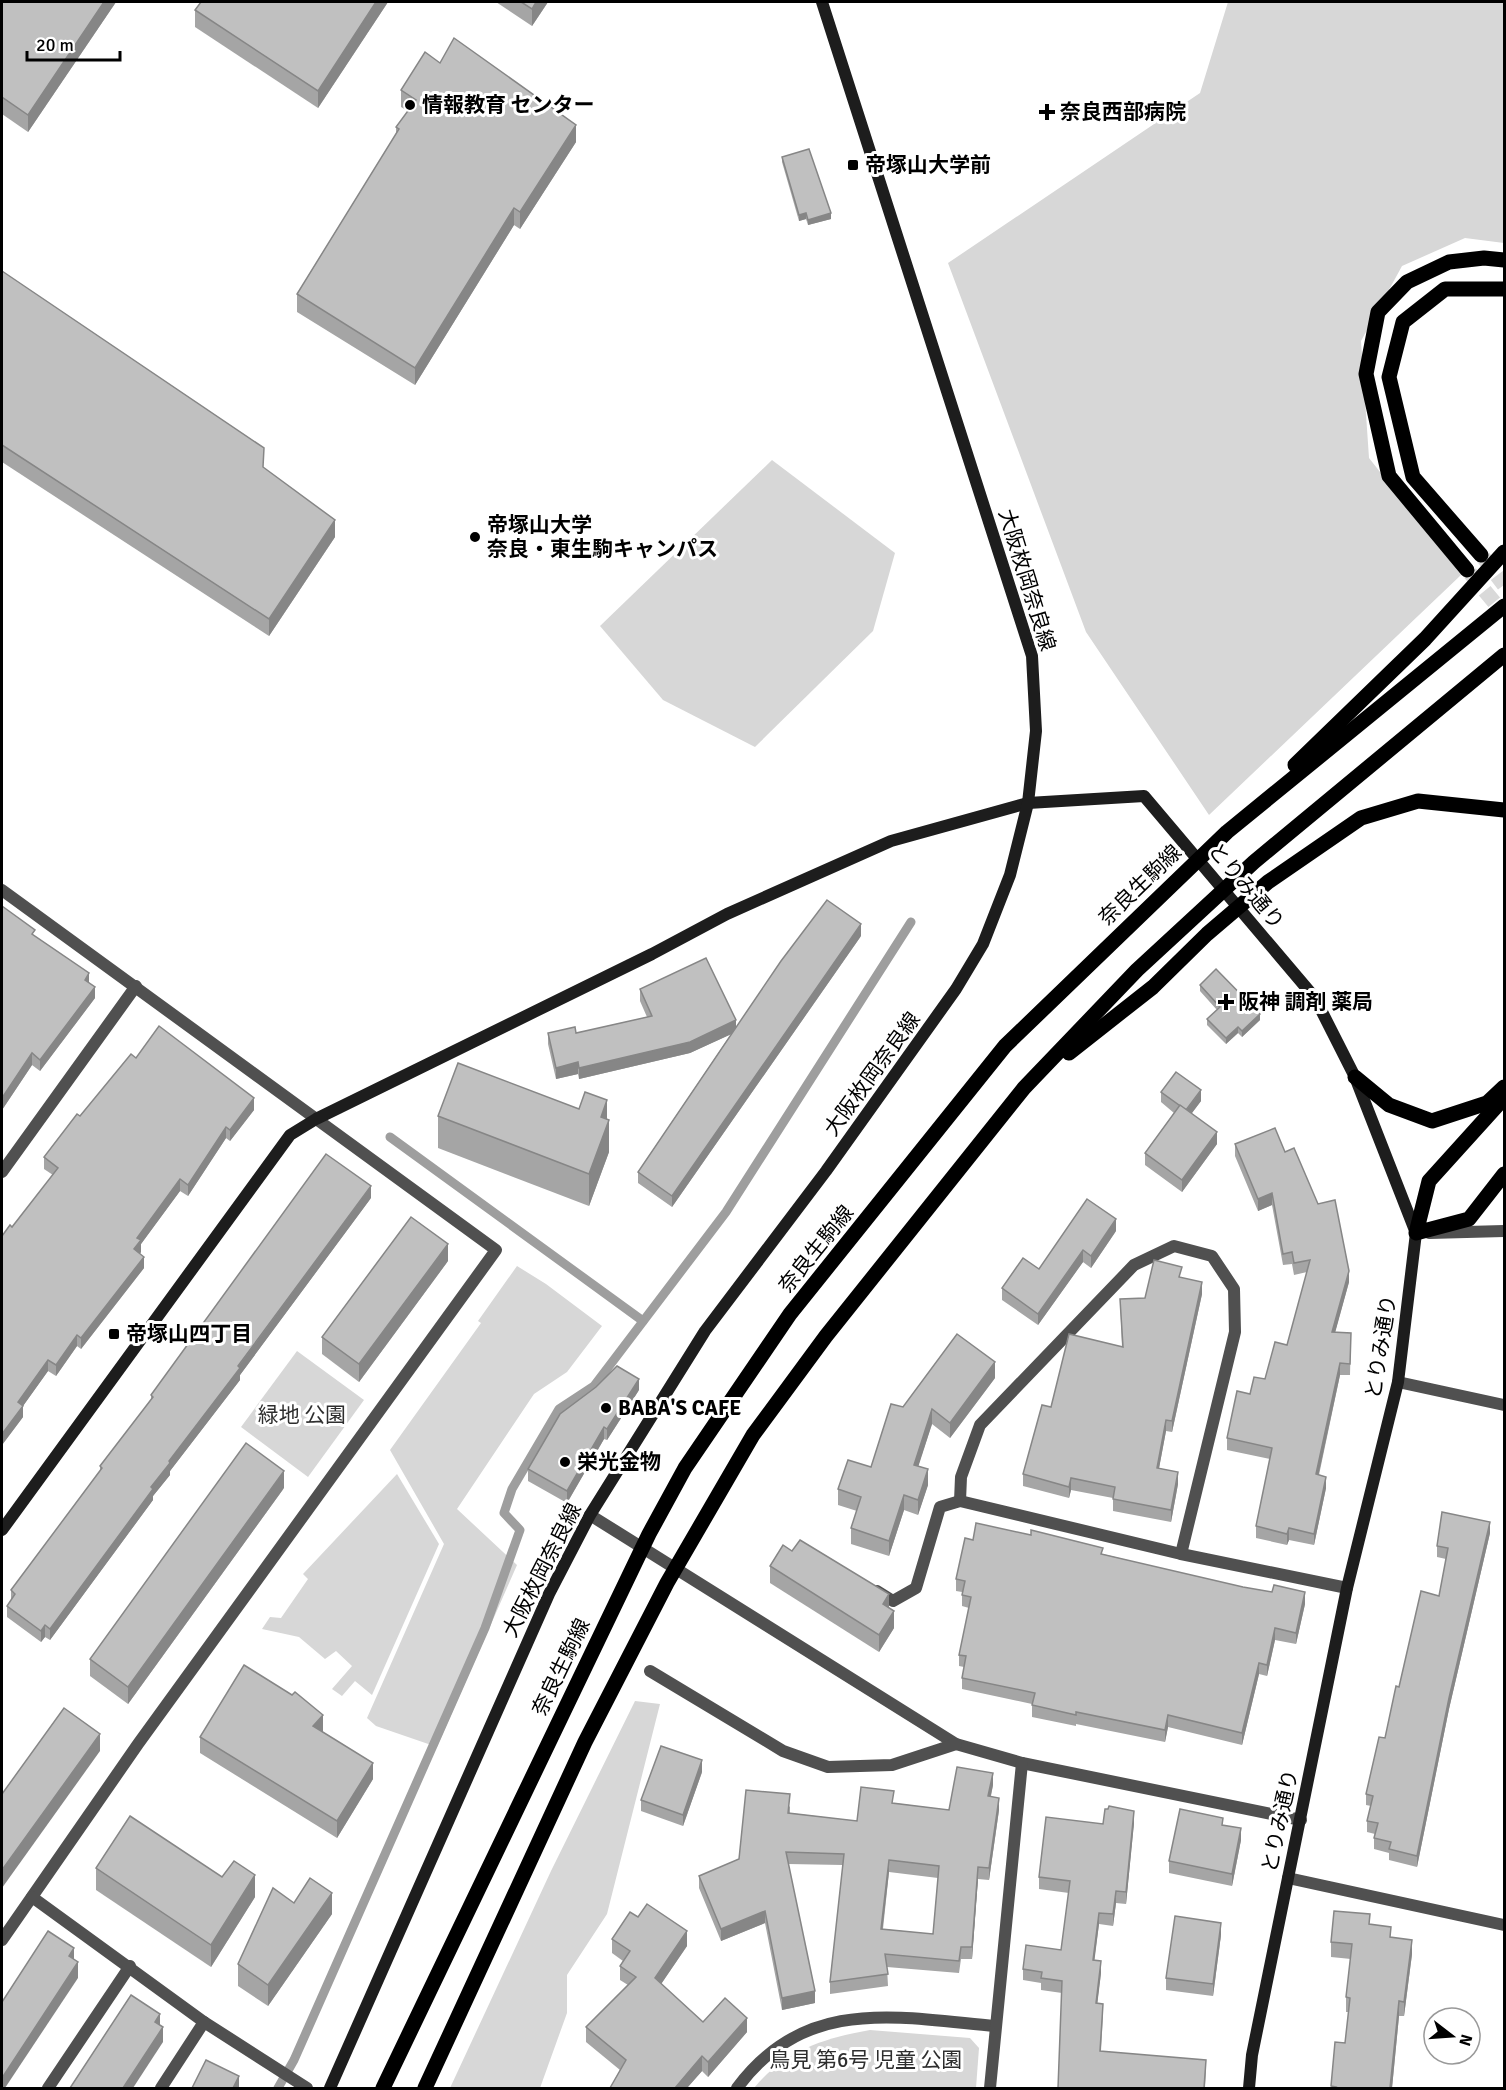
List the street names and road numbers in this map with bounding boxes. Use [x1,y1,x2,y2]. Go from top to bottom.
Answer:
street label: 大阪枚岡奈良線 [993,506,1061,654]
street label: とりみ通り [1202,837,1290,935]
street label: 奈良生駒線 [1093,839,1187,931]
street label: 大阪枚岡奈良線 [818,1007,926,1141]
street label: 奈良生駒線 [773,1200,859,1298]
street label: とりみ通り [1360,1293,1402,1401]
street label: 大阪枚岡奈良線 [497,1499,587,1641]
street label: 奈良生駒線 [526,1614,596,1720]
street label: とりみ通り [1256,1767,1304,1875]

